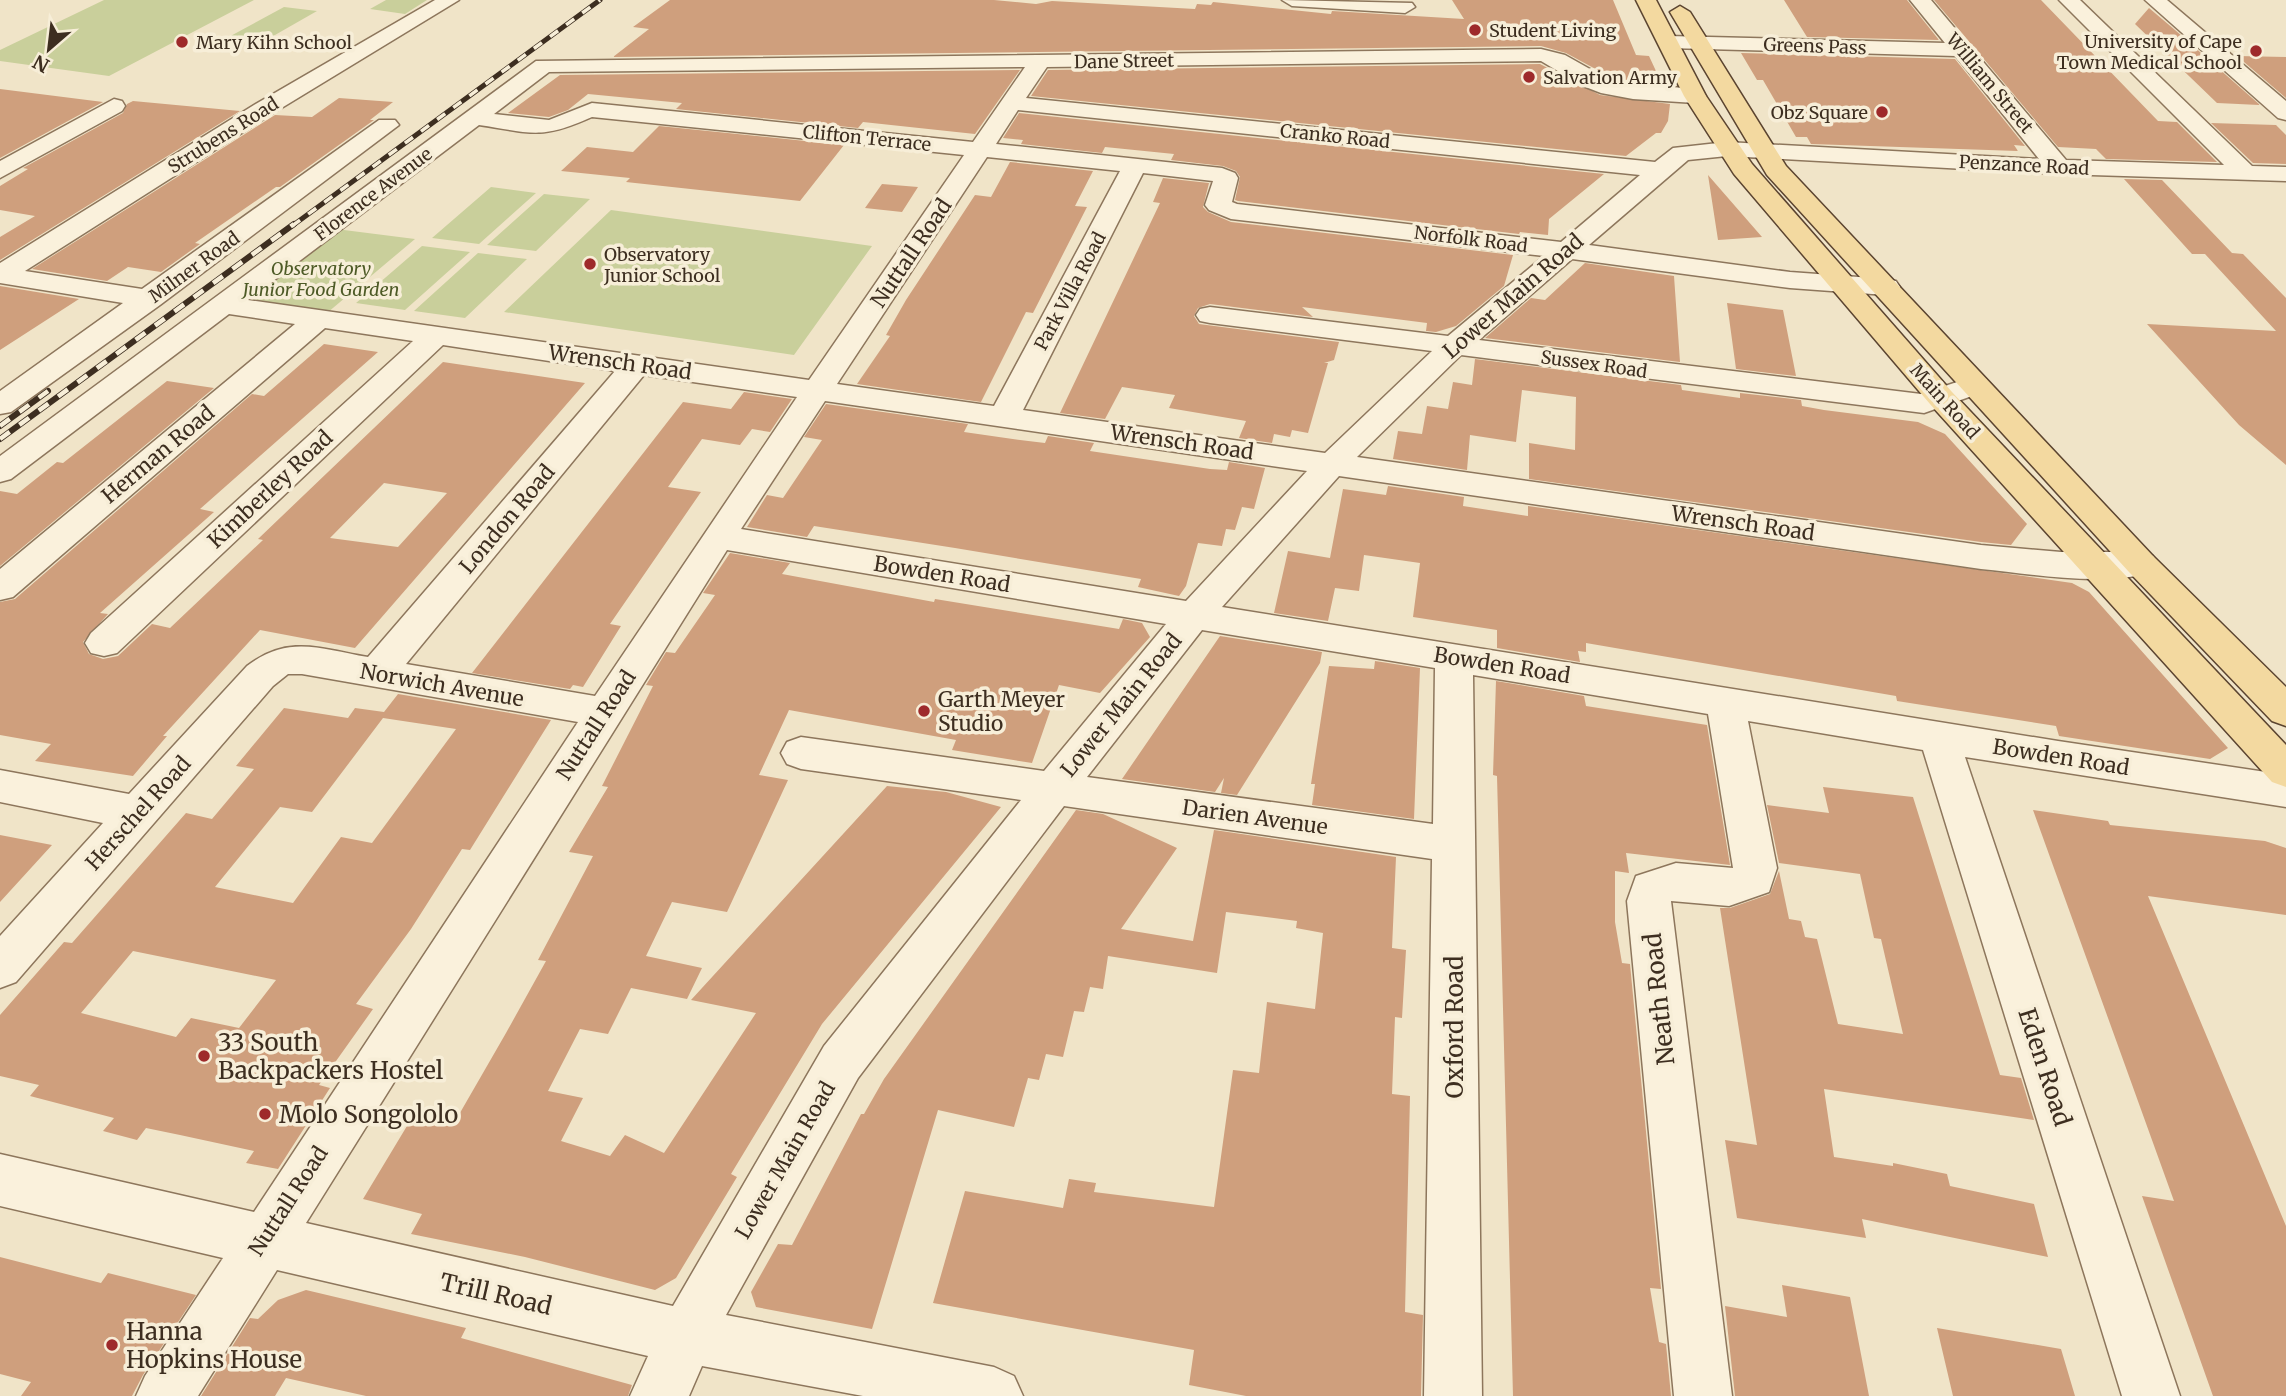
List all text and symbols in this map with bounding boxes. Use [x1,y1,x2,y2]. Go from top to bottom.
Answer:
north arrow [14,14,84,84]
place label: Student Living [1489,19,1616,42]
marker: Student Living [1467,22,1483,38]
street label: William Street [1941,27,2039,138]
place label: University of Cape Town Medical School [2057,30,2242,74]
place label: Mary Kihn School [196,31,352,54]
street label: Greens Pass [1763,33,1867,59]
marker: Mary Kihn School [174,34,190,50]
marker: University of Cape Town Medical School [2248,43,2264,59]
street label: Dane Street [1074,49,1174,73]
text: N [29,50,53,78]
place label: Salvation Army [1543,66,1678,89]
marker: Salvation Army [1521,69,1537,85]
street label: Strubens Road [163,92,283,178]
place label: Obz Square [1771,101,1868,124]
marker: Obz Square [1874,104,1890,120]
street label: Cranko Road [1279,119,1391,153]
street label: Clifton Terrace [802,120,932,156]
street label: Florence Avenue [309,142,437,246]
street label: Penzance Road [1958,150,2090,180]
street label: Nuttall Road [865,193,958,313]
street label: Norfolk Road [1413,221,1529,257]
street label: Milner Road [144,226,244,308]
street label: Lower Main Road [1437,227,1589,364]
street label: Park Villa Road [1029,228,1111,354]
place label: Observatory Junior School [603,243,721,287]
marker: Observatory Junior School [582,256,598,272]
park label: Observatory Junior Food Garden [241,257,399,301]
street label: Wrensch Road [546,338,694,385]
street label: Sussex Road [1539,345,1649,383]
street label: Main Road [1905,359,1985,443]
street label: Herman Road [96,399,220,509]
street label: Wrensch Road [1108,418,1256,465]
street label: Kimberley Road [202,424,338,554]
street label: London Road [453,459,561,579]
street label: Wrensch Road [1669,499,1817,546]
street label: Bowden Road [872,550,1013,598]
street label: Lower Main Road [1055,627,1187,782]
street label: Bowden Road [1432,641,1573,689]
street label: Norwich Avenue [358,657,526,713]
street label: Nuttall Road [550,665,642,785]
place label: Garth Meyer Studio [938,686,1065,737]
marker: Garth Meyer Studio [916,703,932,719]
street label: Bowden Road [1991,733,2132,781]
street label: Herschel Road [80,750,197,876]
street label: Darien Avenue [1180,793,1330,841]
street label: Neath Road [1637,931,1681,1067]
street label: Oxford Road [1439,955,1470,1099]
street label: Eden Road [2011,1004,2079,1130]
place label: 33 South Backpackers Hostel [218,1027,443,1086]
marker: 33 South Backpackers Hostel [196,1048,212,1064]
street label: Lower Main Road [729,1076,841,1244]
place label: Molo Songololo [279,1099,458,1130]
marker: Molo Songololo [257,1106,273,1122]
street label: Nuttall Road [242,1141,334,1261]
street label: Trill Road [437,1266,555,1322]
place label: Hanna Hopkins House [126,1316,302,1375]
marker: Hanna Hopkins House [104,1337,120,1353]

